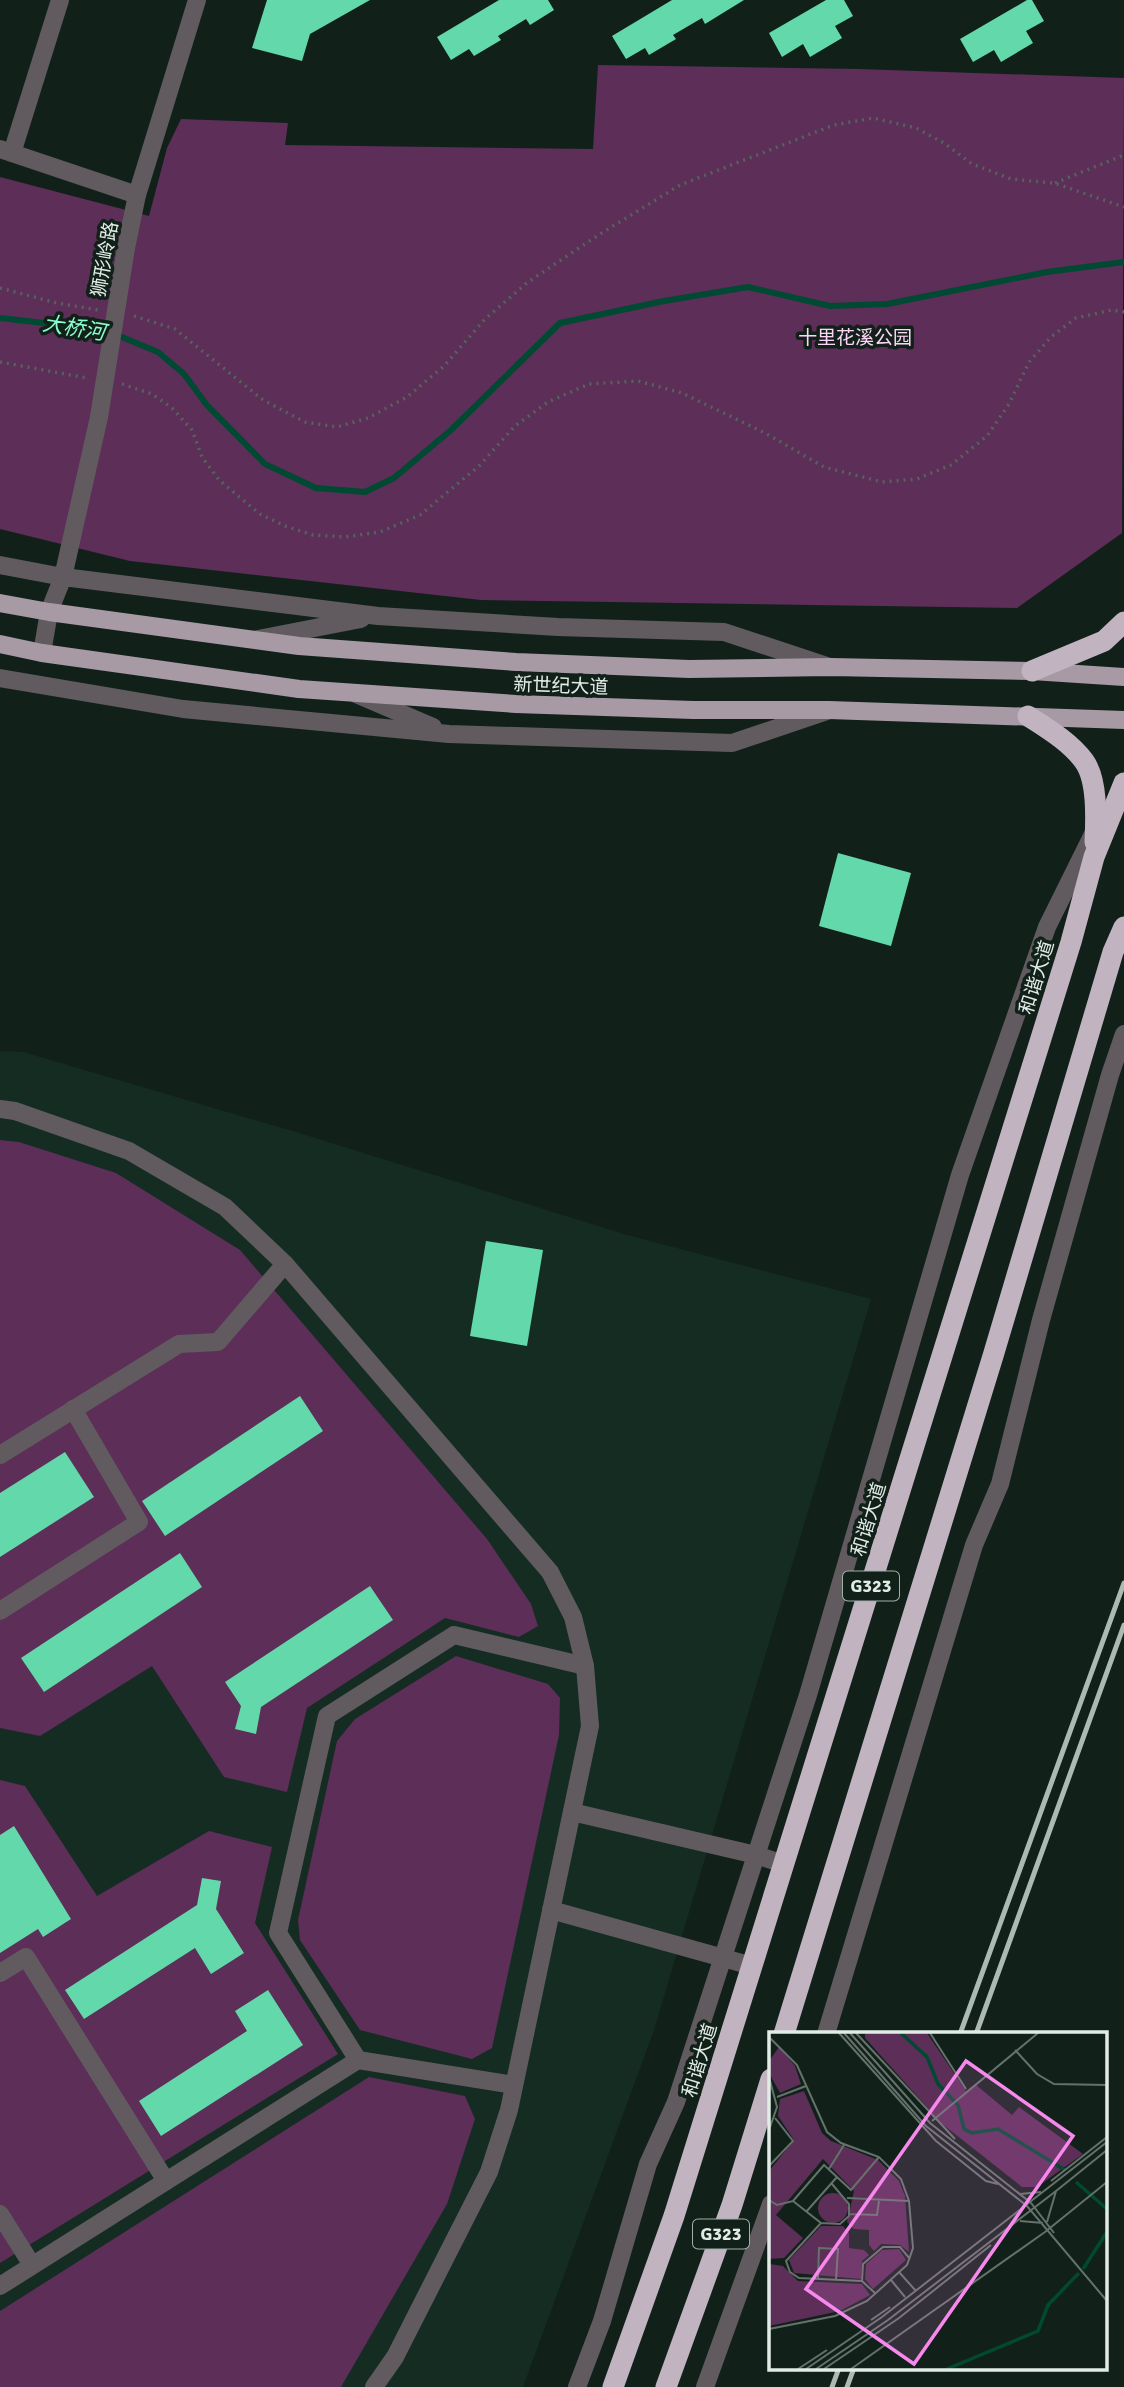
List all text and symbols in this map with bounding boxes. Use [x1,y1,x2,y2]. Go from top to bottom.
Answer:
street label: 狮形岭路 [87,220,123,299]
water label: 大桥河 [41,310,111,346]
park label: 十里花溪公园 [798,326,912,350]
street label: 新世纪大道 [513,672,609,700]
street label: 和谐大道 [1014,937,1060,1017]
street label: 和谐大道 [846,1479,892,1559]
road number: G323 [843,1572,899,1601]
street label: 和谐大道 [677,2020,723,2100]
inset map [769,2032,1106,2370]
road number: G323 [693,2220,749,2248]

